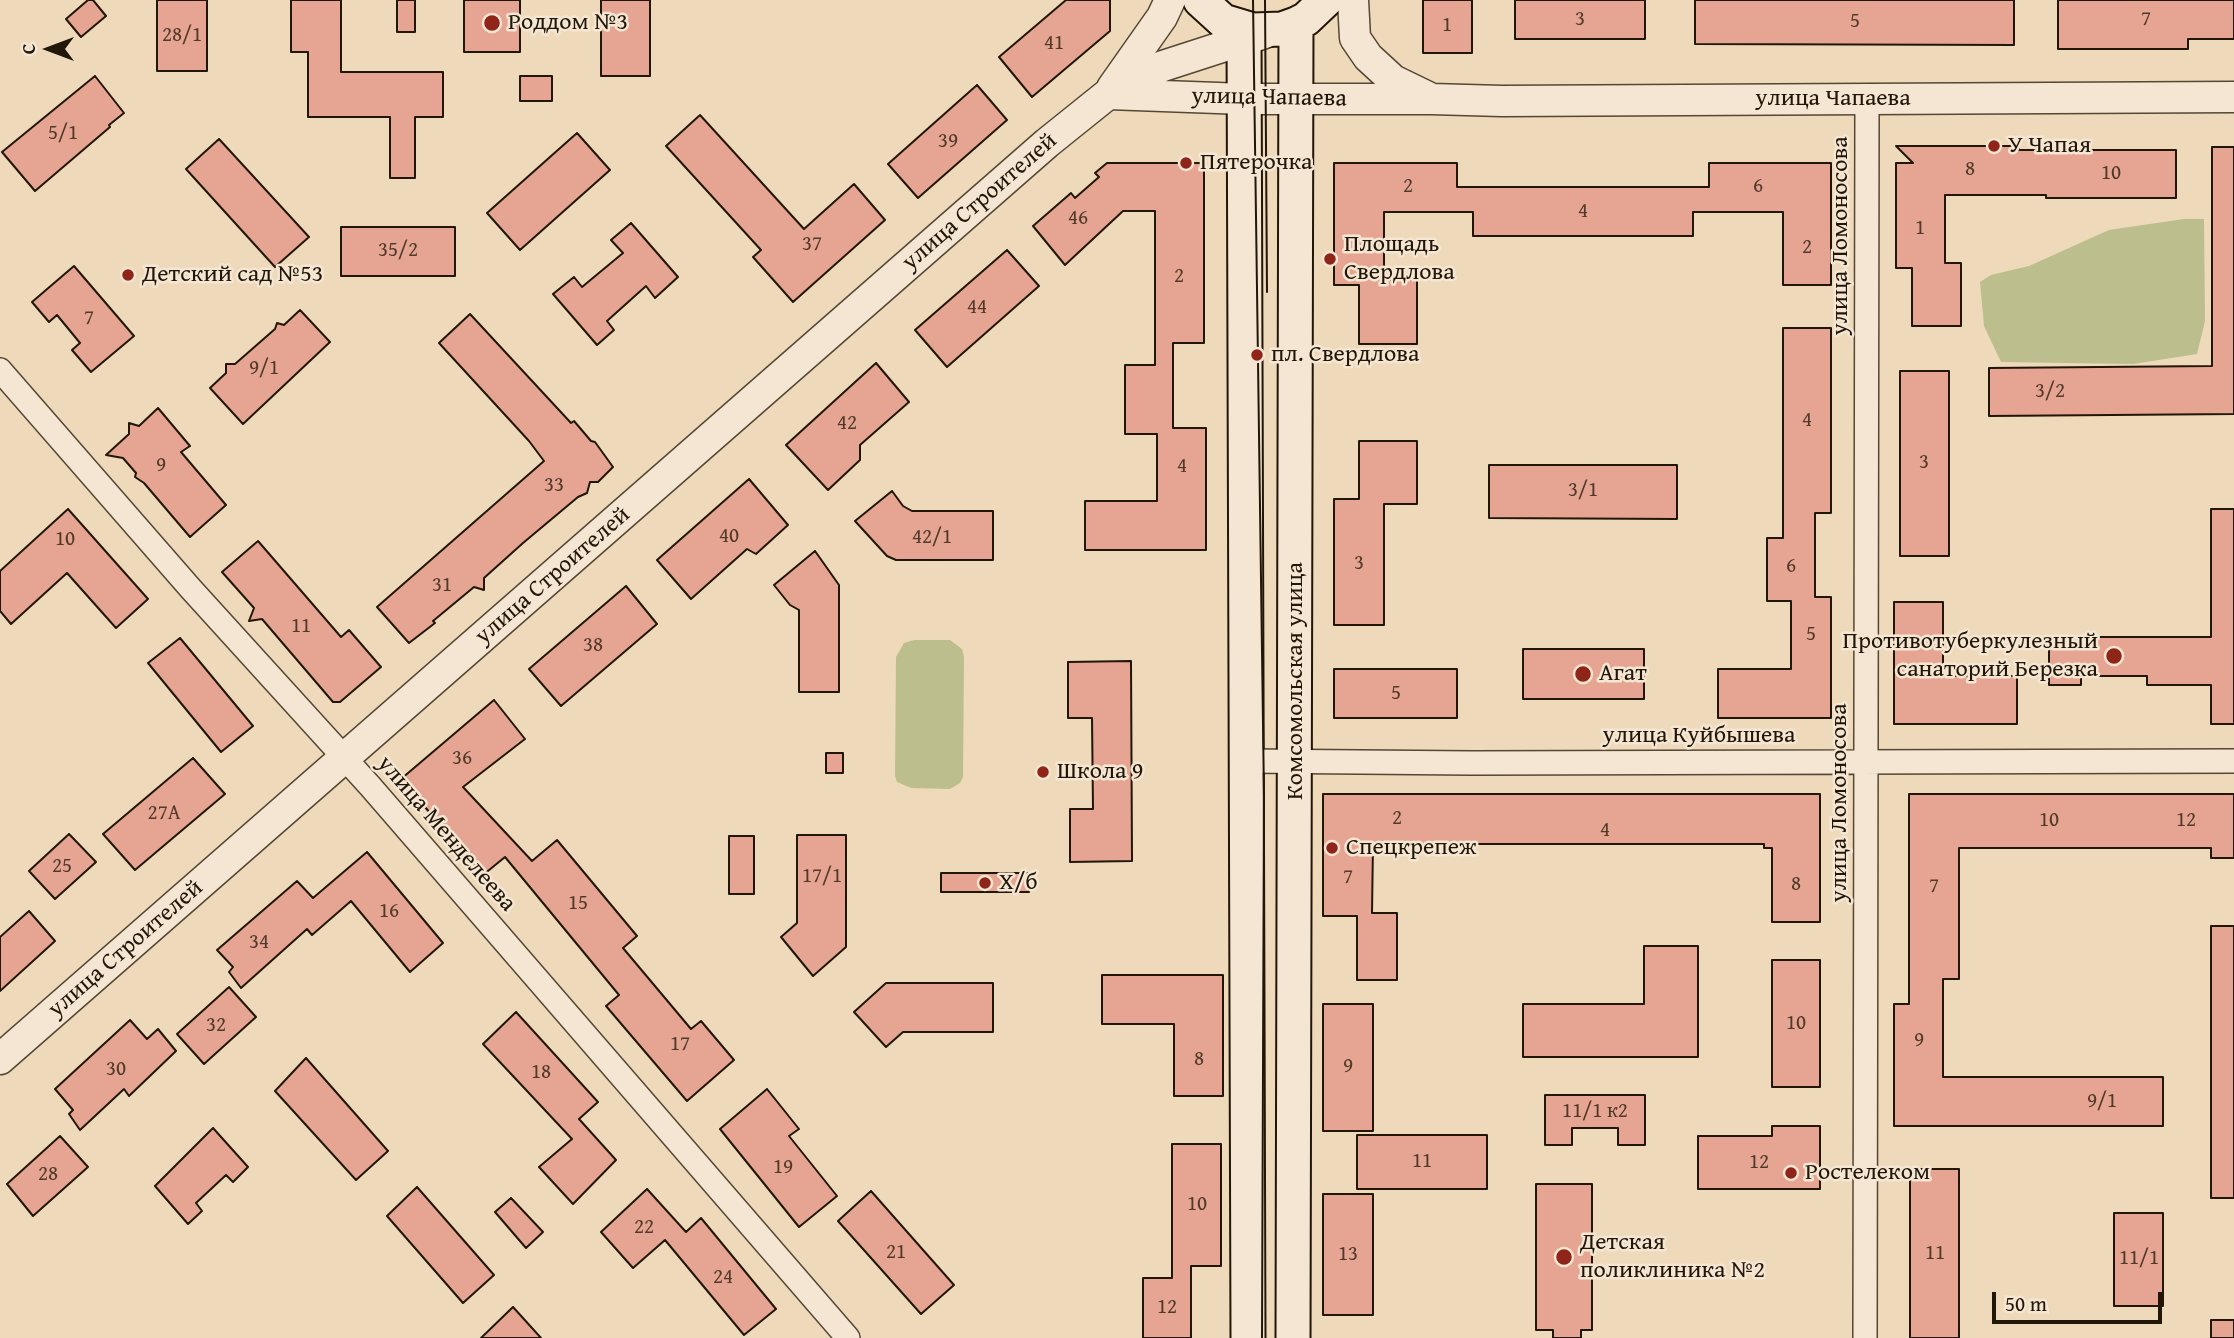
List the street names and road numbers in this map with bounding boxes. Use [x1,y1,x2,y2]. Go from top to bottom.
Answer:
street label: улица Чапаева [1191,82,1347,114]
street label: улица Чапаева [1755,85,1911,113]
street label: улица Строителей [897,127,1063,277]
street label: улица Ломоносова [1827,136,1855,336]
street label: улица Строителей [470,501,636,651]
street label: Комсомольская улица [1282,562,1310,800]
street label: улица Ломоносова [1826,703,1854,903]
street label: улица Куйбышева [1603,722,1795,750]
street label: улица Менделеева [370,750,522,918]
street label: улица Строителей [43,874,209,1024]

